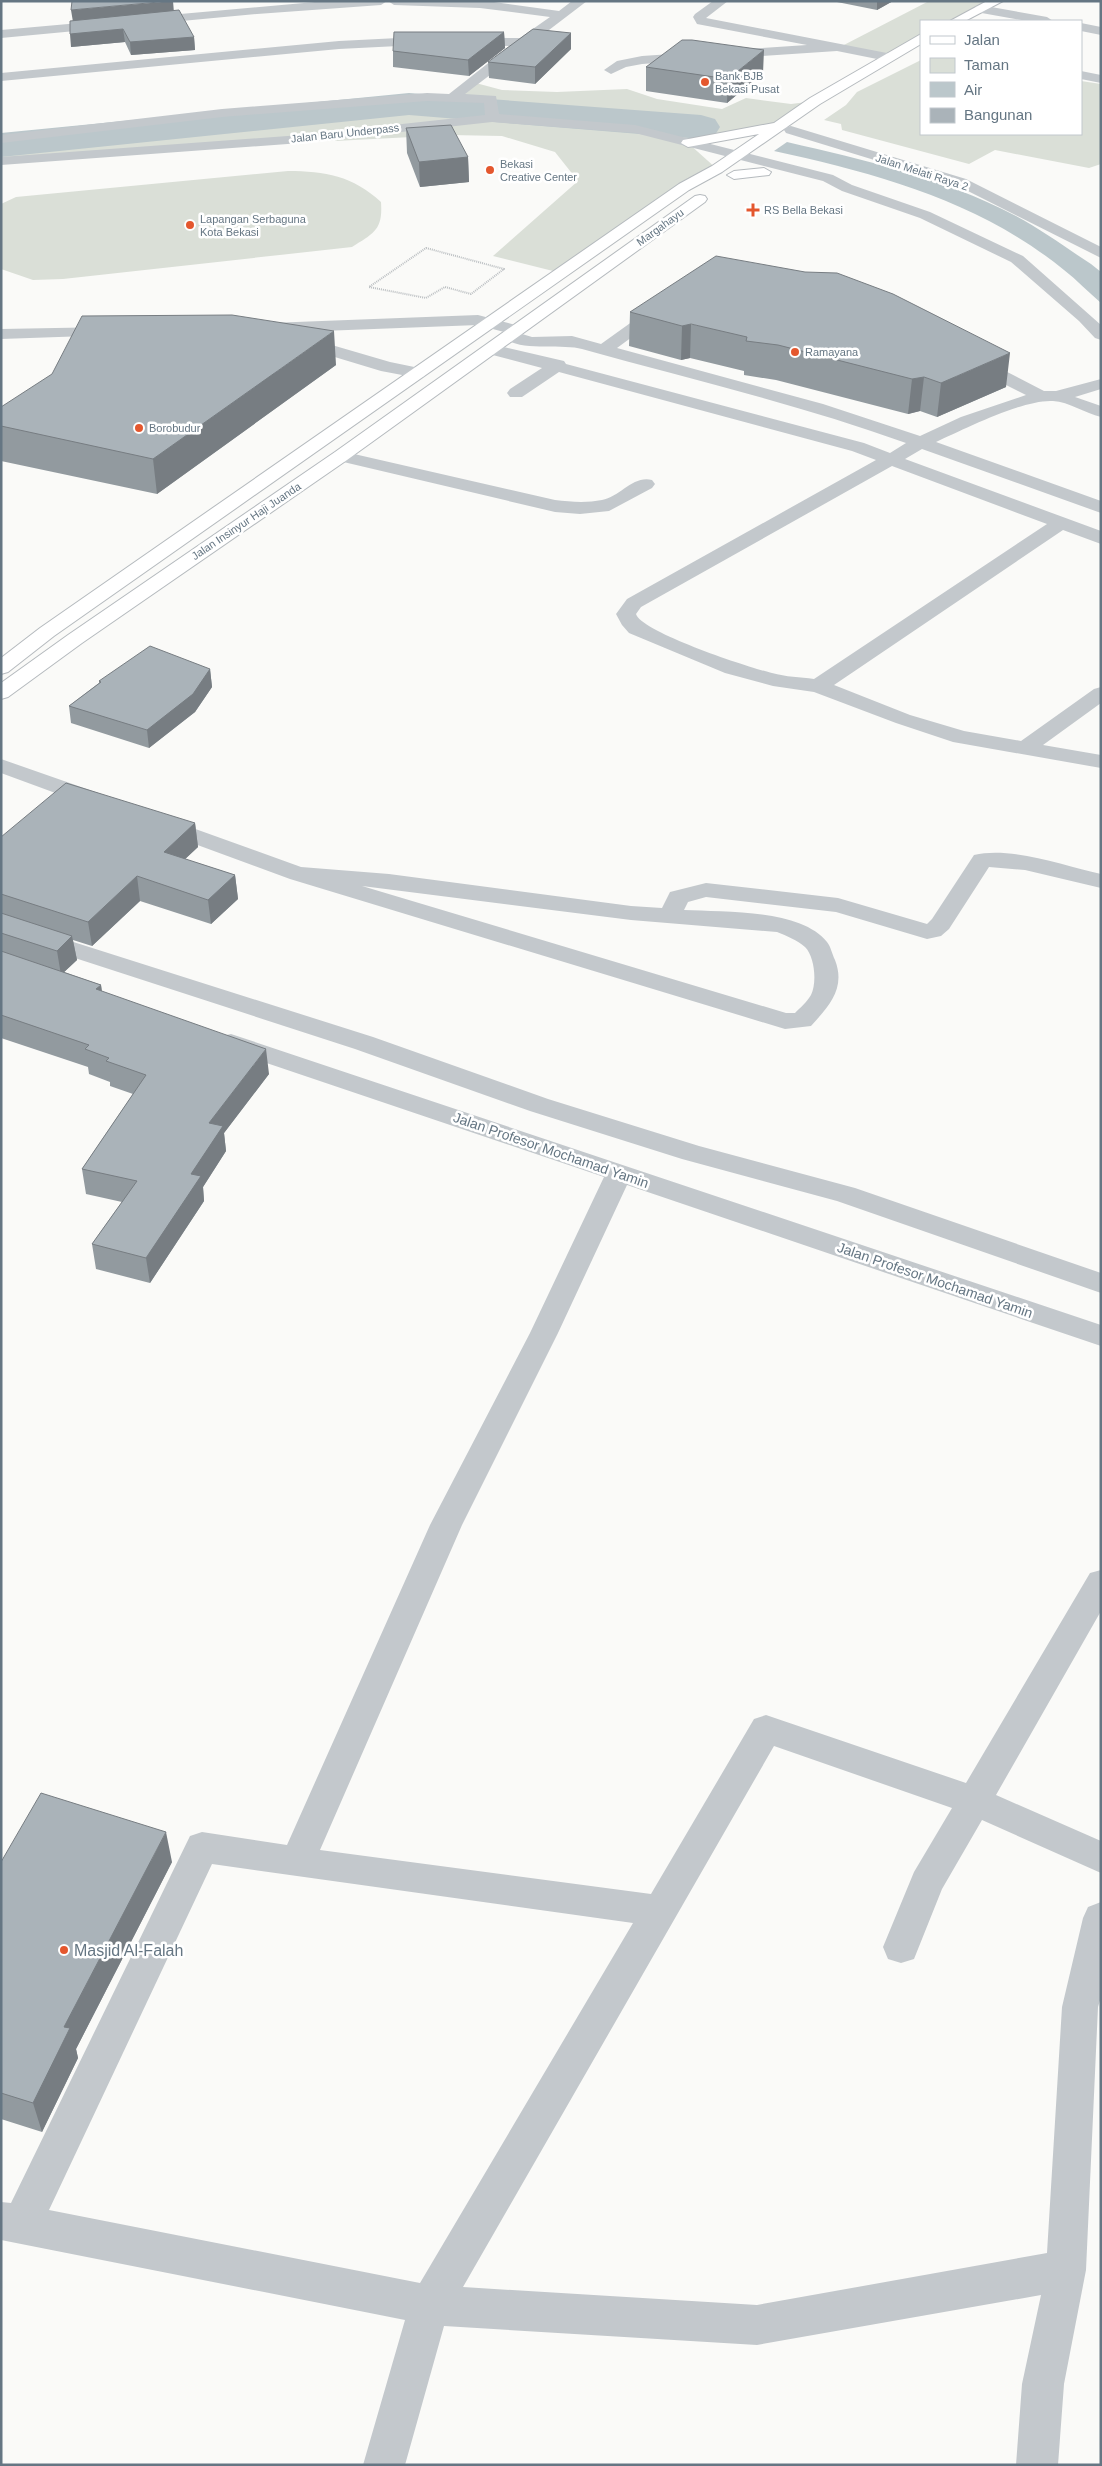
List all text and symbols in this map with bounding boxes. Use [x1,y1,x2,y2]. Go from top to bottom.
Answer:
legend [920,20,1082,135]
text: Jalan [964,31,1000,48]
text: Taman [964,56,1009,73]
place label: Bank BJB Bekasi Pusat [715,70,779,95]
marker: Bank BJB Bekasi Pusat [699,76,711,88]
text: Air [964,81,982,98]
text: Bangunan [964,106,1032,123]
street label: Jalan Baru Underpass [290,121,400,145]
street label: Jalan Melati Raya 2 [874,151,970,193]
place label: Bekasi Creative Center [500,158,577,183]
marker: Bekasi Creative Center [484,164,496,176]
marker: RS Bella Bekasi [746,203,760,217]
place label: RS Bella Bekasi [764,204,843,216]
street label: Margahayu [634,206,686,248]
place label: Lapangan Serbaguna Kota Bekasi [200,213,307,238]
marker: Lapangan Serbaguna Kota Bekasi [184,219,196,231]
marker: Ramayana [789,346,801,358]
place label: Ramayana [805,346,859,358]
marker: Borobudur [133,422,145,434]
place label: Borobudur [149,422,201,434]
street label: Jalan Insinyur Haji Juanda [189,479,304,562]
street label: Jalan Profesor Mochamad Yamin [451,1109,651,1191]
street label: Jalan Profesor Mochamad Yamin [835,1239,1035,1321]
place label: Masjid Al-Falah [74,1942,183,1959]
marker: Masjid Al-Falah [58,1944,70,1956]

